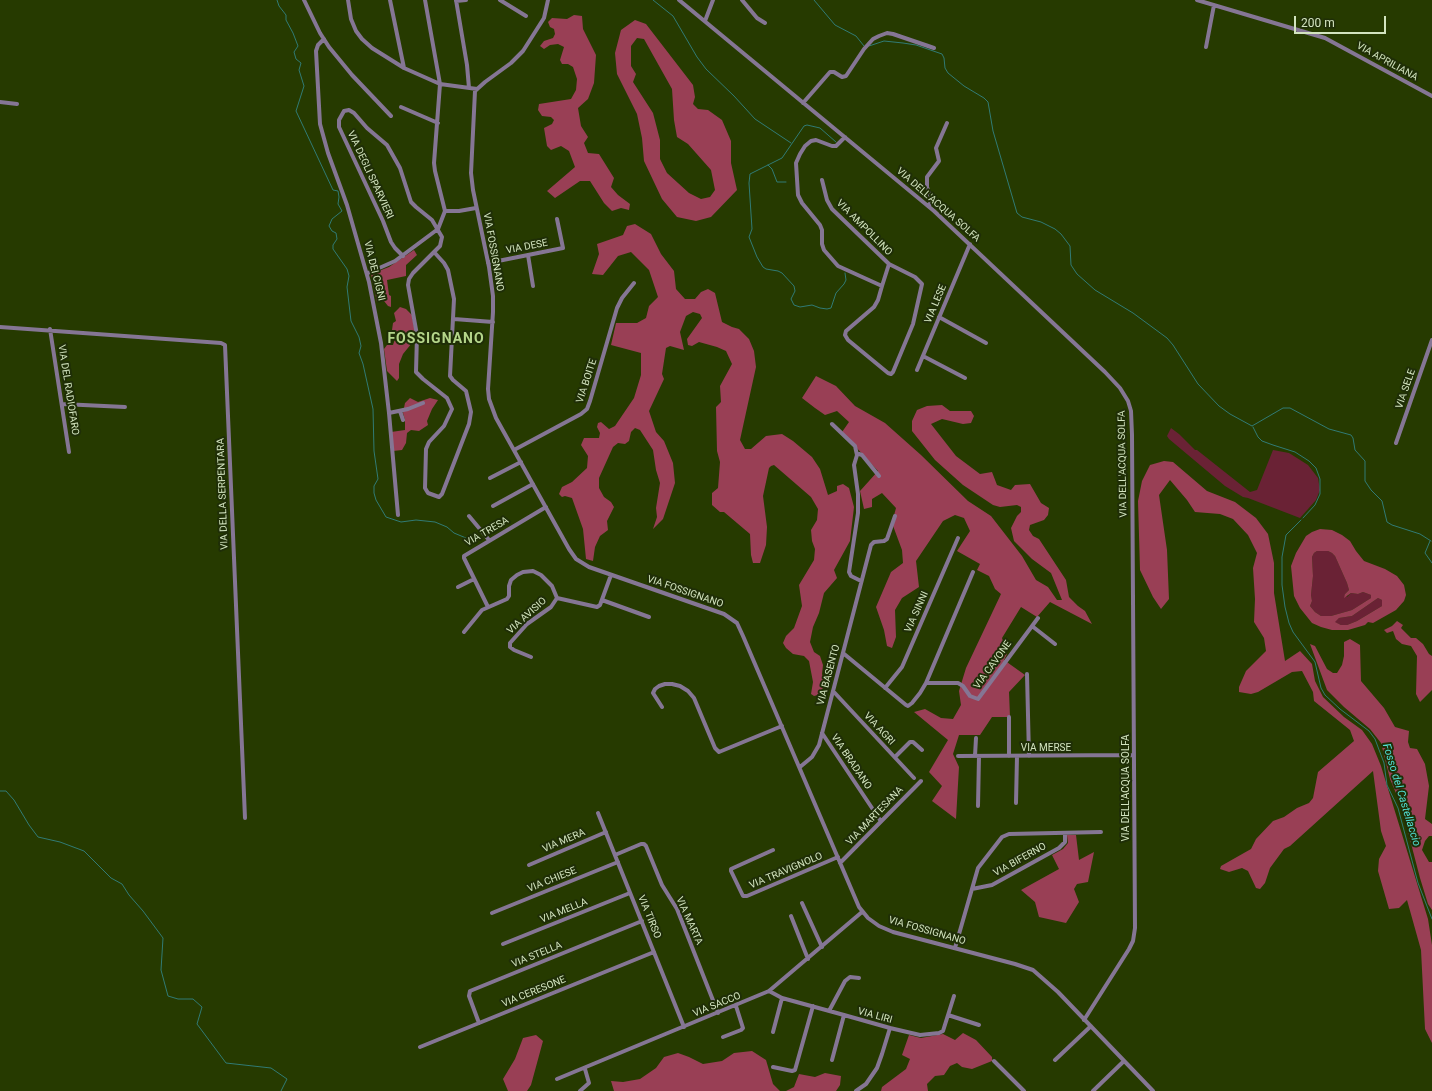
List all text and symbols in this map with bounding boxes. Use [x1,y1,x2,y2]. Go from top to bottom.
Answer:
scale bar [1296,8,1388,34]
text: 200 m [1301,16,1335,30]
street label: VIA APRILIANA [1354,40,1420,84]
street label: VIA DEGLI SPARVIERI [344,129,396,221]
street label: VIA DELL'ACQUA SOLFA [894,165,982,245]
street label: VIA AMPOLLINO [834,198,894,258]
street label: VIA FOSSIGNANO [480,212,506,292]
street label: VIA DESE [505,237,549,257]
street label: VIA DEI CIGNI [361,240,387,302]
street label: VIA LESE [922,283,950,325]
district label: FOSSIGNANO [387,331,485,347]
street label: VIA DEL RADIOFARO [55,344,81,436]
street label: VIA BOITE [574,358,600,404]
street label: VIA SELE [1394,368,1418,410]
street label: VIA DELL'ACQUA SOLFA [1116,410,1130,518]
street label: VIA DELLA SERPENTARA [215,438,231,550]
street label: VIA TRESA [463,515,511,549]
street label: VIA FOSSIGNANO [645,573,725,611]
street label: VIA SINNI [903,590,931,634]
street label: VIA AVISIO [505,595,549,637]
street label: VIA CAVONE [971,639,1015,691]
street label: VIA BASENTO [815,643,843,707]
street label: VIA AGRI [861,710,897,748]
street label: VIA BRADANO [828,732,874,792]
street label: VIA DELL'ACQUA SOLFA [1120,734,1132,842]
street label: VIA MERSE [1021,742,1071,754]
water label: Fosso del Castellaccio [1379,742,1423,848]
street label: VIA MARTESANA [844,784,906,848]
street label: VIA MERA [541,827,587,855]
street label: VIA BIFERNO [992,841,1048,879]
street label: VIA TRAVIGNOLO [748,850,824,892]
street label: VIA CHIESE [526,865,578,895]
street label: VIA TIRSO [635,893,663,941]
street label: VIA MARTA [673,895,705,947]
street label: VIA MELLA [539,896,589,926]
street label: VIA FOSSIGNANO [887,914,967,948]
street label: VIA STELLA [510,939,564,971]
street label: VIA CERESONE [500,974,568,1010]
street label: VIA SACCO [691,990,743,1020]
street label: VIA LIRI [856,1006,894,1026]

